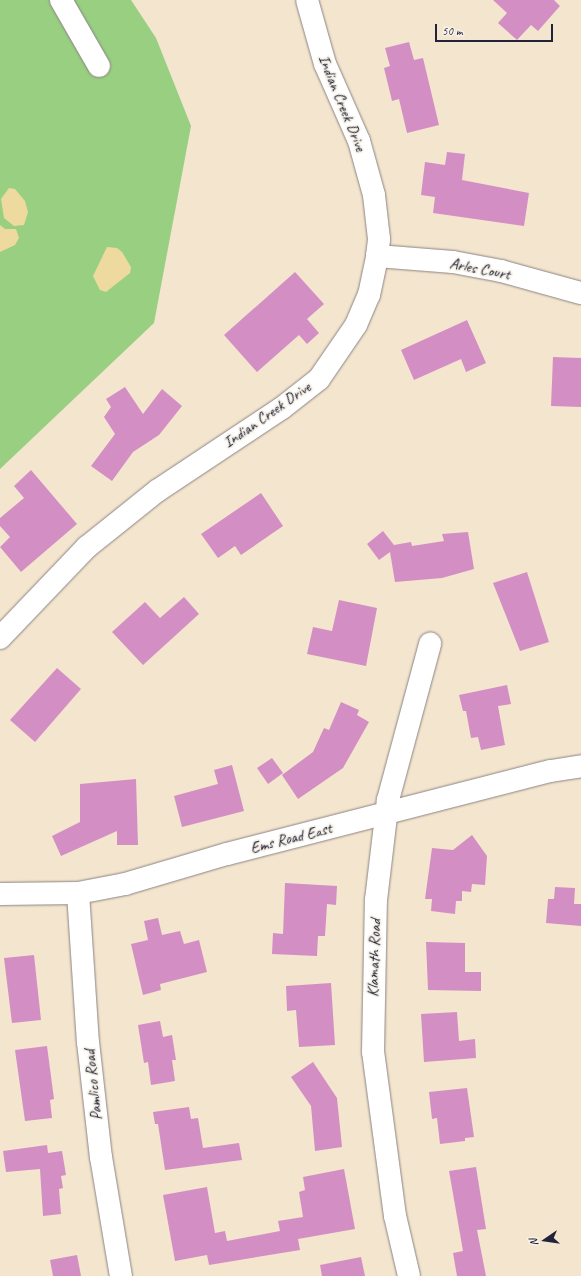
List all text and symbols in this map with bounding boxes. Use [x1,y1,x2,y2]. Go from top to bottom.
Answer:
scale bar [437,16,555,42]
text: 50 m [442,23,462,39]
street label: Indian Creek Drive [314,52,370,154]
street label: Arles Court [448,254,512,284]
street label: Indian Creek Drive [220,378,314,452]
street label: Ems Road East [248,819,334,857]
street label: Klamath Road [363,919,385,997]
street label: Pamlico Road [80,1049,106,1121]
north arrow [525,1220,565,1260]
text: N [526,1238,541,1248]

